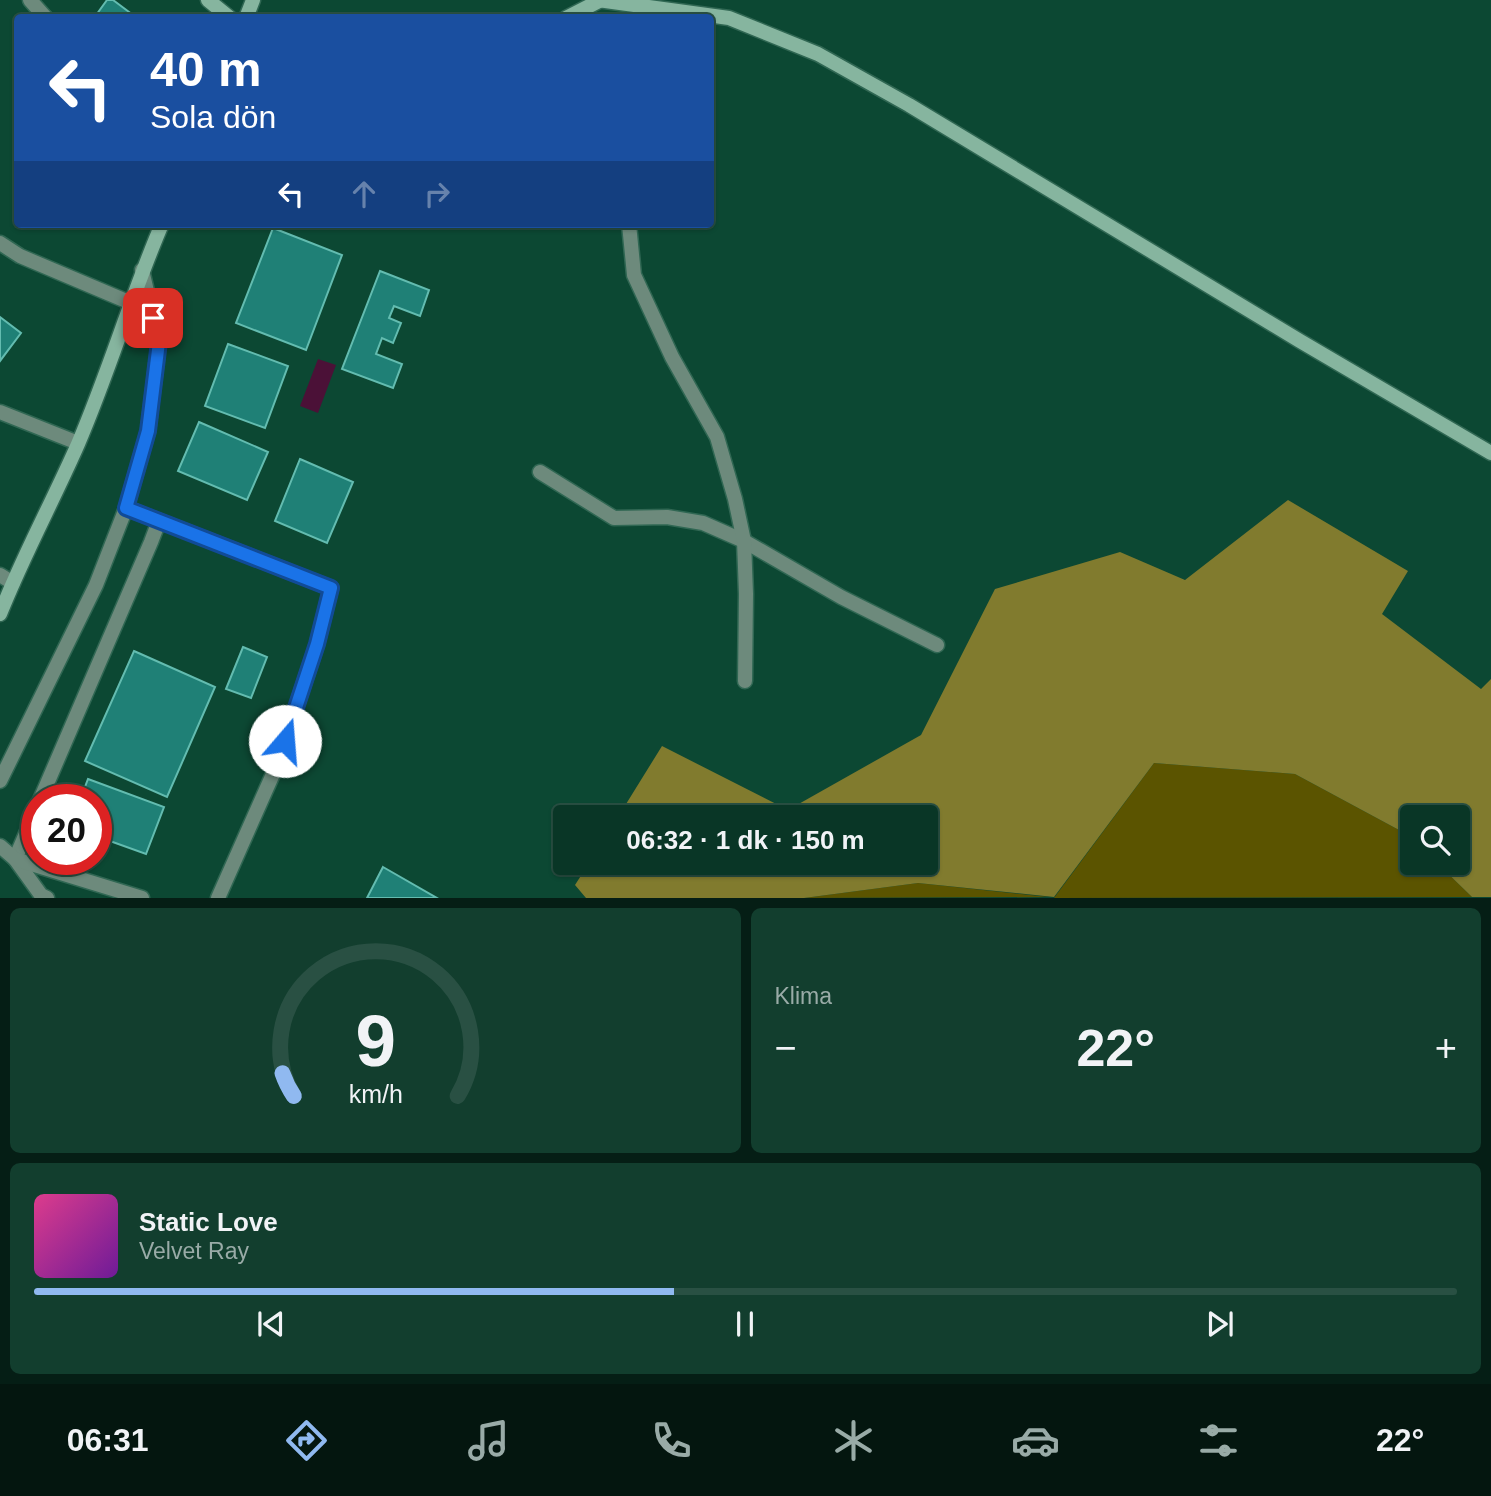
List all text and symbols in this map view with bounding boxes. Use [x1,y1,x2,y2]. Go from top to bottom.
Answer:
icon: left [35,42,126,133]
text: 40 m [150,42,262,96]
text: Sola dön [150,99,276,135]
icon: left [272,175,310,213]
icon: ahead [345,175,383,213]
icon: right [418,175,456,213]
pin [123,288,183,348]
icon: arrive [134,299,172,337]
position arrow [248,704,322,778]
speed limit sign: 20 [21,784,112,875]
map controls [1400,805,1470,875]
button: search [1400,805,1470,875]
text: 06:32 · 1 dk · 150 m [626,825,865,855]
text: Klima [775,983,832,1009]
text: 9 [355,1001,396,1082]
text: 22° [1076,1019,1155,1077]
text: − [775,1027,797,1069]
text: + [1435,1027,1457,1069]
text: km/h [348,1080,402,1108]
text: Static Love [139,1207,278,1237]
text: Velvet Ray [139,1238,249,1264]
icon: previous [252,1305,290,1343]
icon: pause [726,1305,764,1343]
icon: next [1201,1305,1239,1343]
icon: directions [282,1416,331,1465]
icon: music [464,1416,513,1465]
icon: phone [647,1416,696,1465]
icon: climate [829,1416,878,1465]
icon: car [1011,1416,1060,1465]
icon: filters [1194,1416,1243,1465]
text: 06:31 [67,1422,149,1458]
text: 22° [1376,1422,1424,1458]

